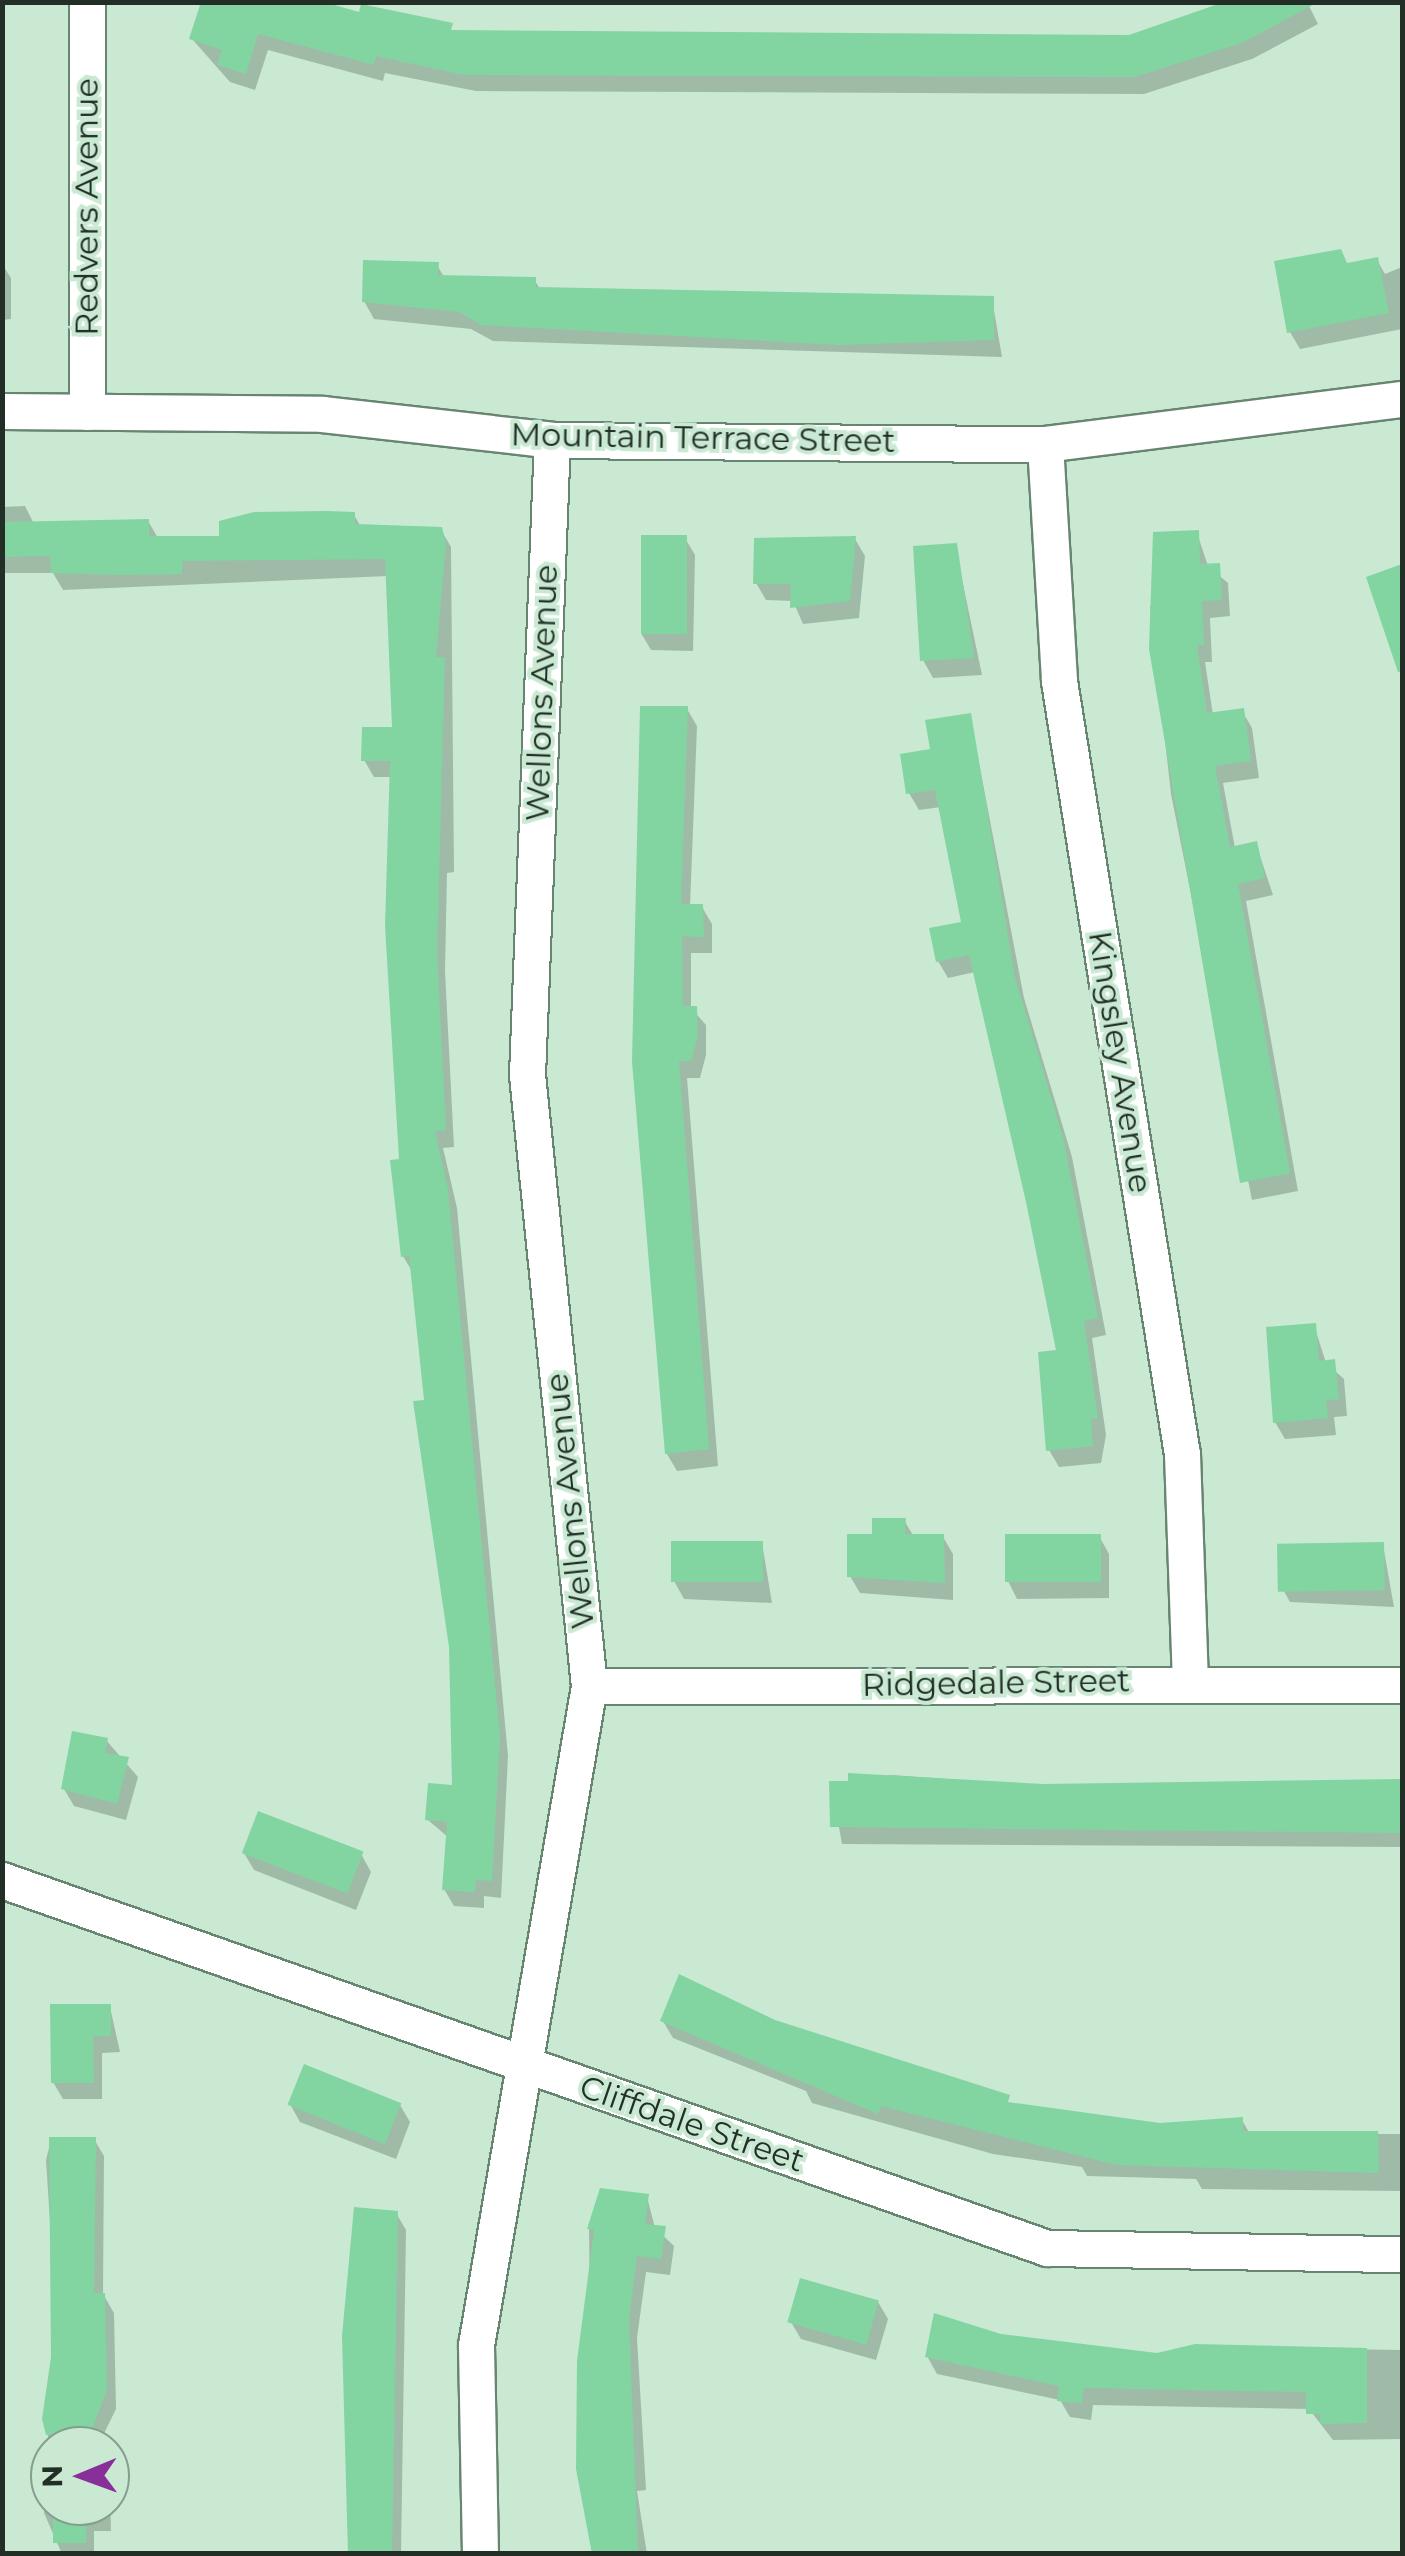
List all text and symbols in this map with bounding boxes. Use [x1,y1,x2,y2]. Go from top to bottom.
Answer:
street label: Redvers Avenue [68,78,106,336]
street label: Mountain Terrace Street [510,415,896,461]
street label: Wellons Avenue [518,564,566,822]
street label: Kingsley Avenue [1080,928,1160,1196]
street label: Wellons Avenue [537,1371,603,1631]
street label: Ridgedale Street [862,1661,1130,1705]
street label: Cliffdale Street [575,2068,809,2180]
north arrow [30,2426,130,2526]
text: N [35,2465,69,2488]

